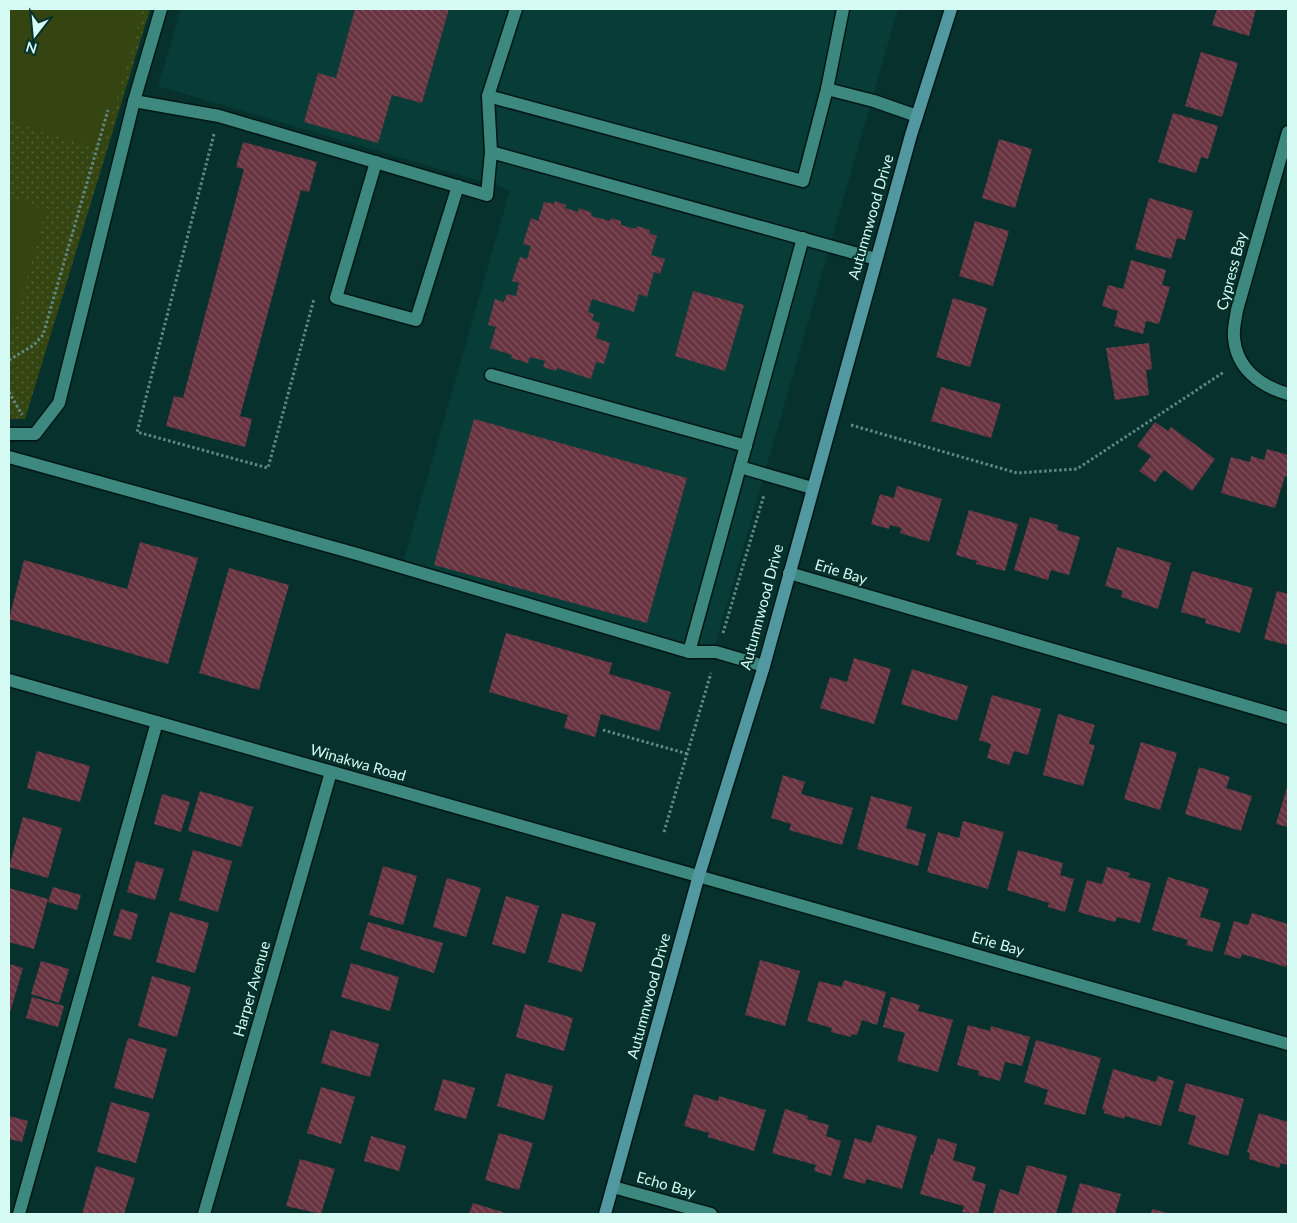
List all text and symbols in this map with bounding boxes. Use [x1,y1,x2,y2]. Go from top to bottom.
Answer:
north arrow [10,10,60,60]
text: N [24,38,39,58]
street label: Autumnwood Drive [844,152,897,281]
street label: Cypress Bay [1212,229,1250,312]
street label: Autumnwood Drive [736,542,786,672]
street label: Erie Bay [813,555,870,588]
street label: Winakwa Road [308,740,408,784]
street label: Erie Bay [970,927,1027,959]
street label: Autumnwood Drive [623,931,673,1061]
street label: Harper Avenue [229,939,273,1039]
street label: Echo Bay [635,1167,698,1201]

